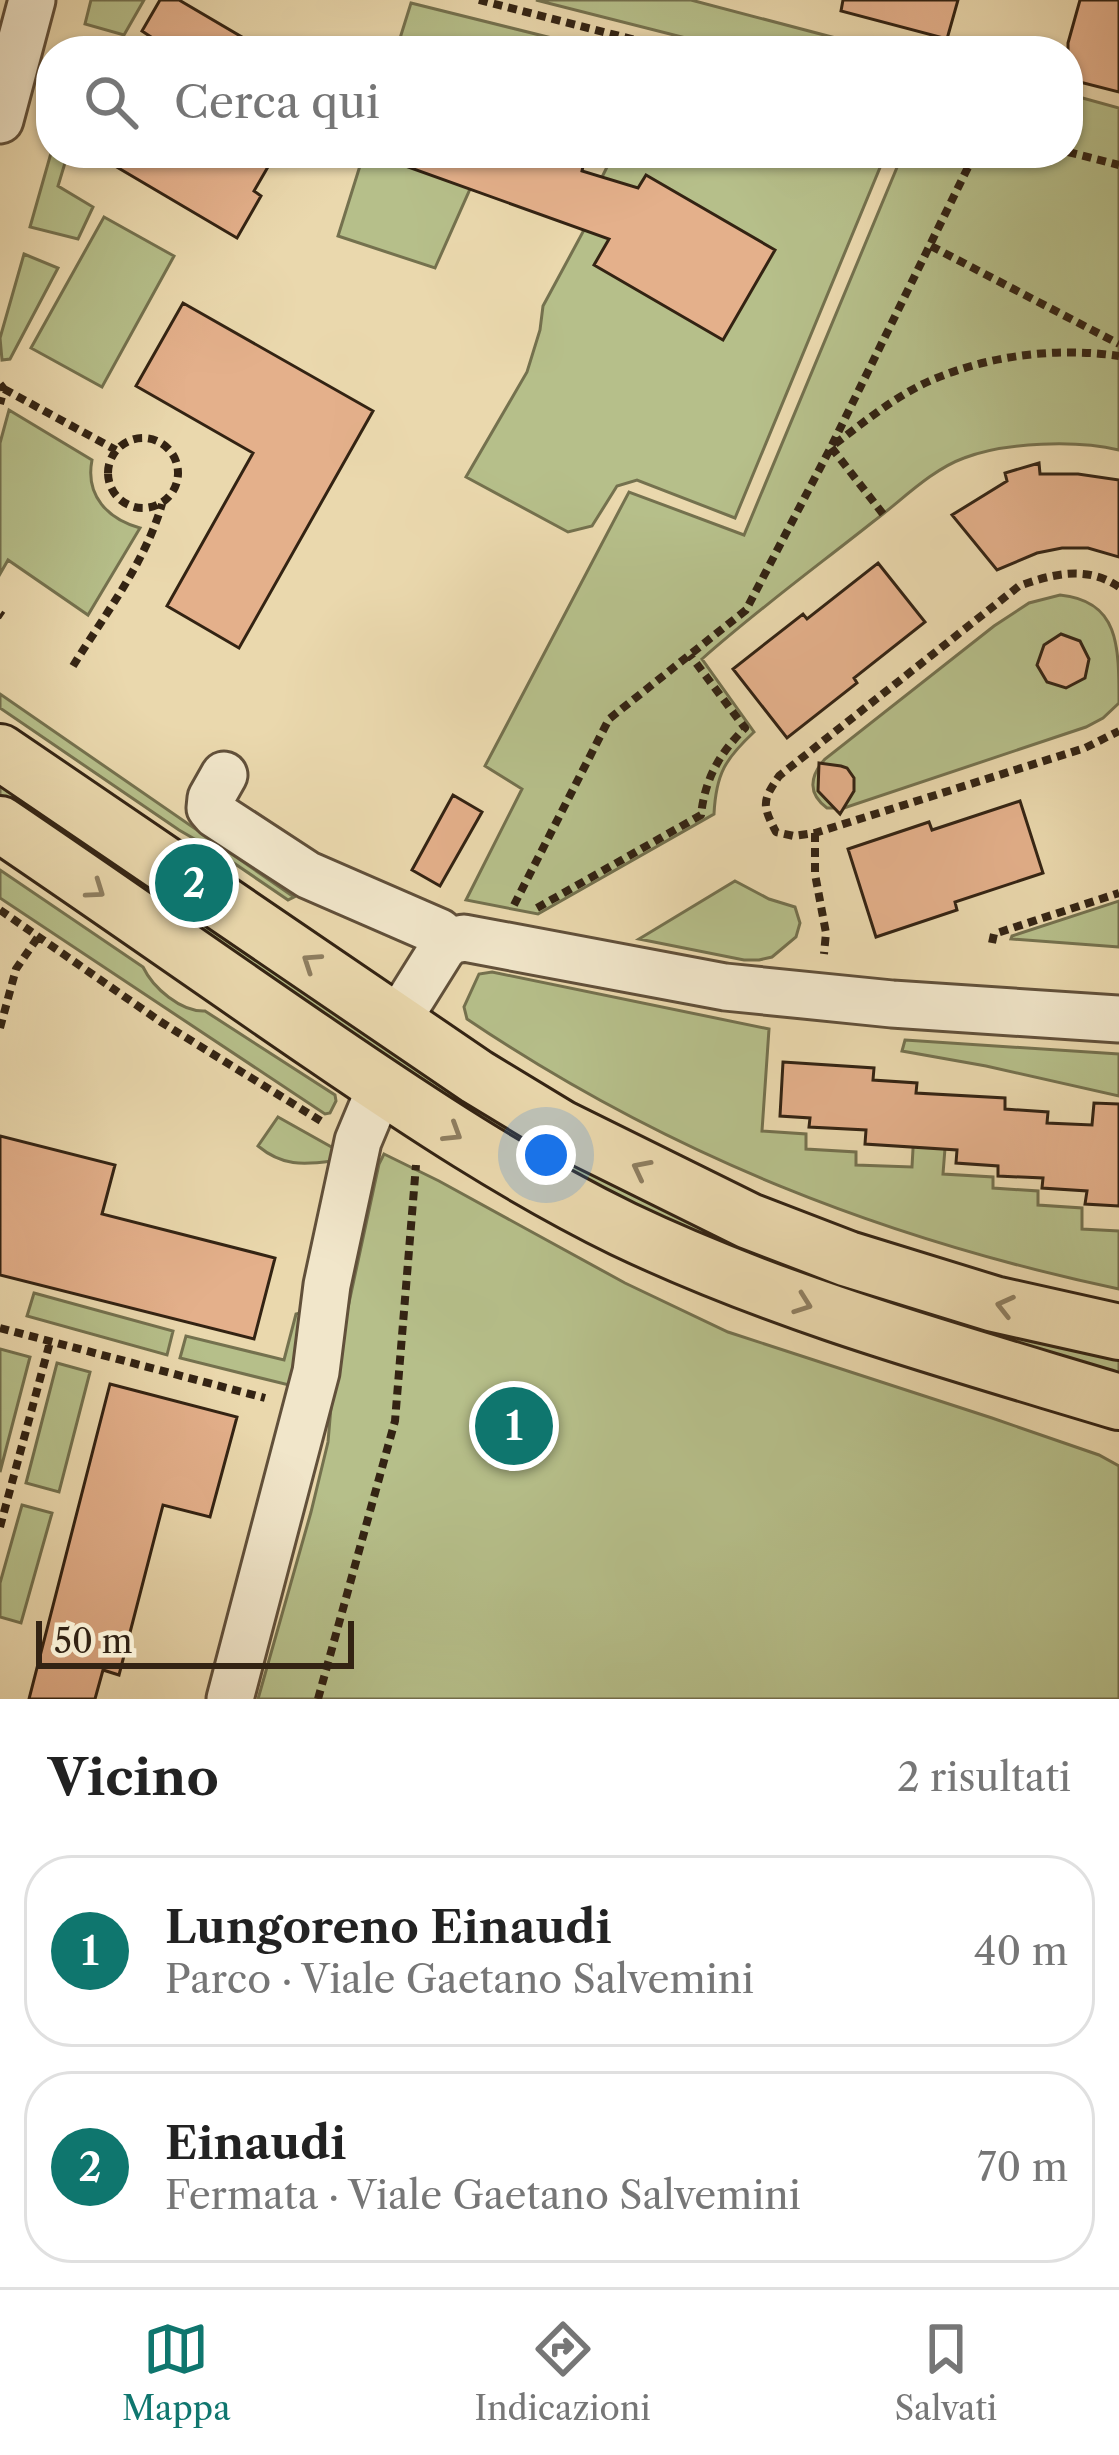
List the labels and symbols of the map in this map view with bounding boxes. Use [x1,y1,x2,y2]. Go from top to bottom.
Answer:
pin: 2 [155,838,233,928]
one-way arrow [83,876,105,898]
one-way arrow [302,955,324,977]
one-way arrow [440,1119,462,1141]
your location [516,1125,576,1185]
one-way arrow [632,1159,653,1183]
one-way arrow [791,1290,812,1314]
one-way arrow [995,1295,1016,1320]
pin: 1 [475,1381,553,1471]
scale bar [36,1615,354,1668]

